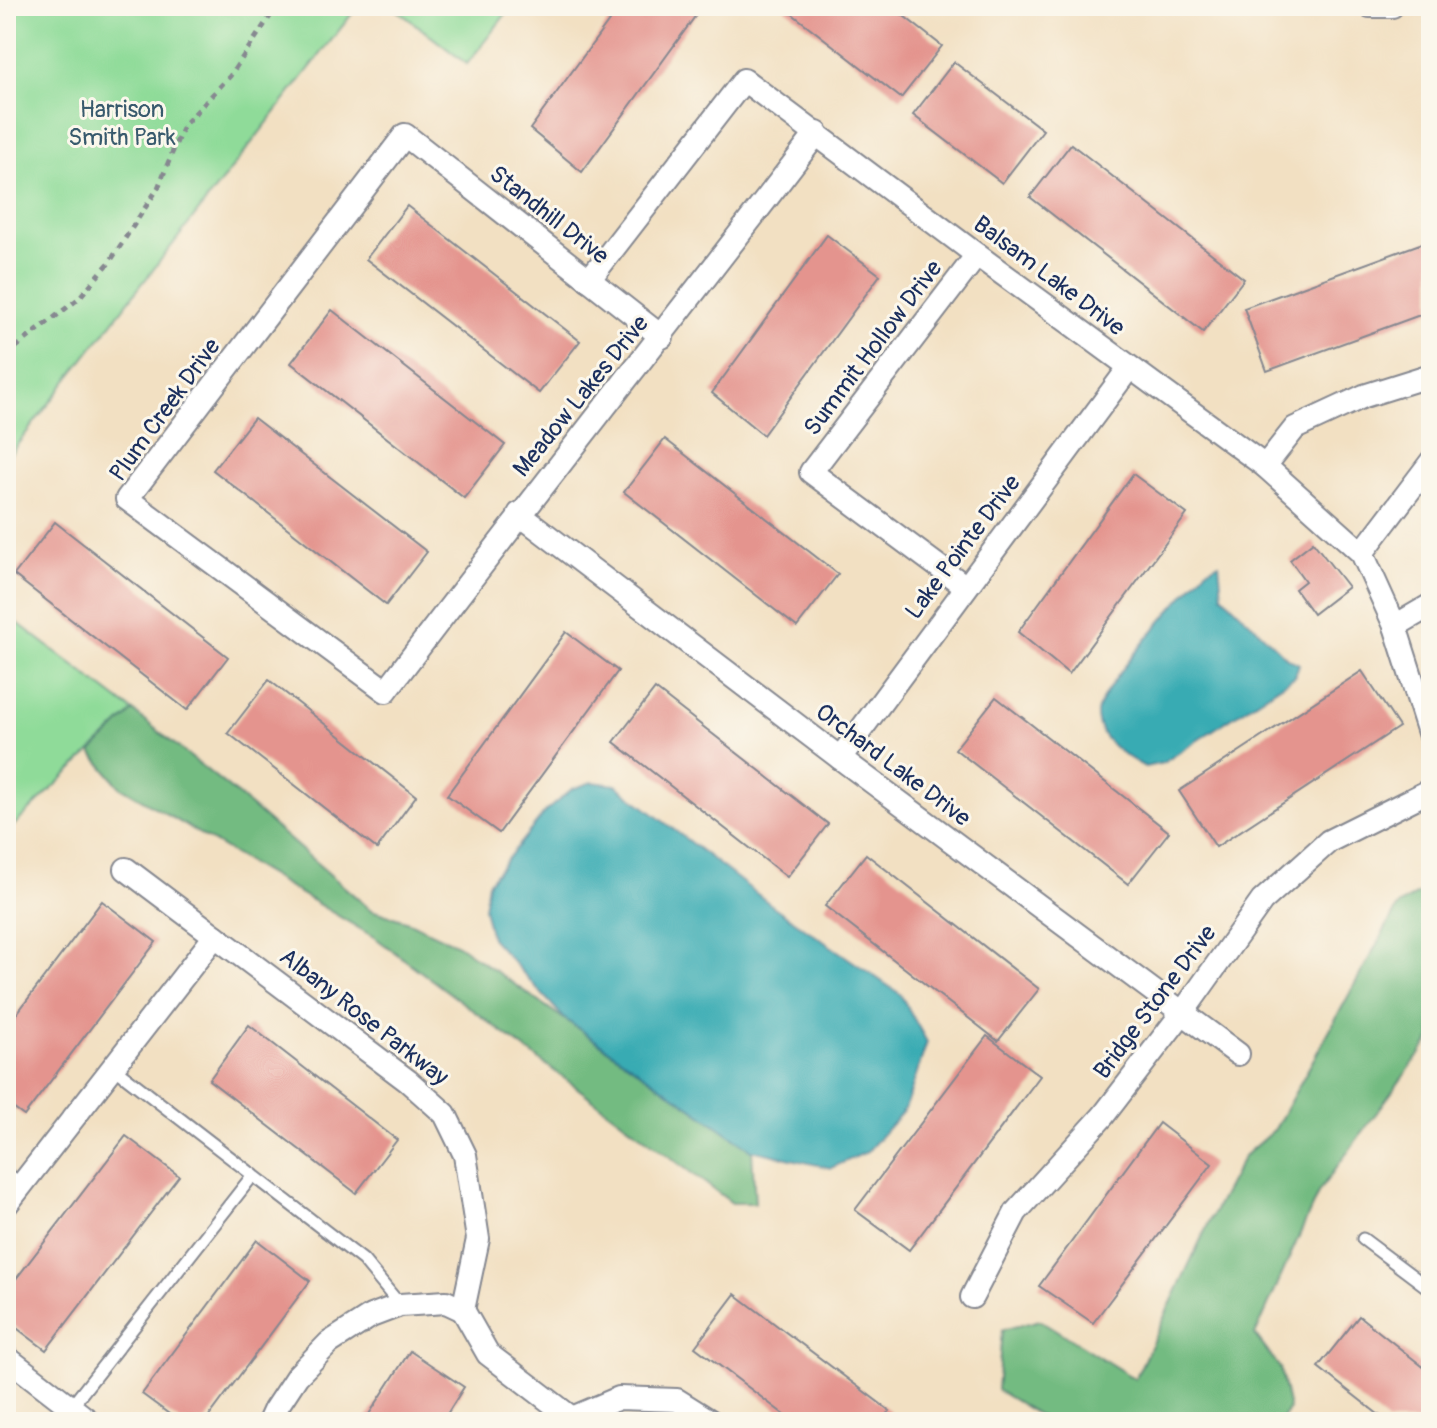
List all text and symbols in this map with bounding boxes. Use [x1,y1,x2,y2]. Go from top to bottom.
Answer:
park label: Harrison Smith Park [68,95,176,152]
street label: Standhill Drive [484,160,614,271]
street label: Balsam Lake Drive [968,210,1130,342]
street label: Summit Hollow Drive [798,255,948,441]
street label: Meadow Lakes Drive [507,309,655,483]
street label: Plum Creek Drive [103,333,227,487]
street label: Lake Pointe Drive [899,469,1027,625]
street label: Orchard Lake Drive [810,697,976,833]
street label: Bridge Stone Drive [1088,919,1222,1085]
street label: Albany Rose Parkway [274,942,454,1092]

